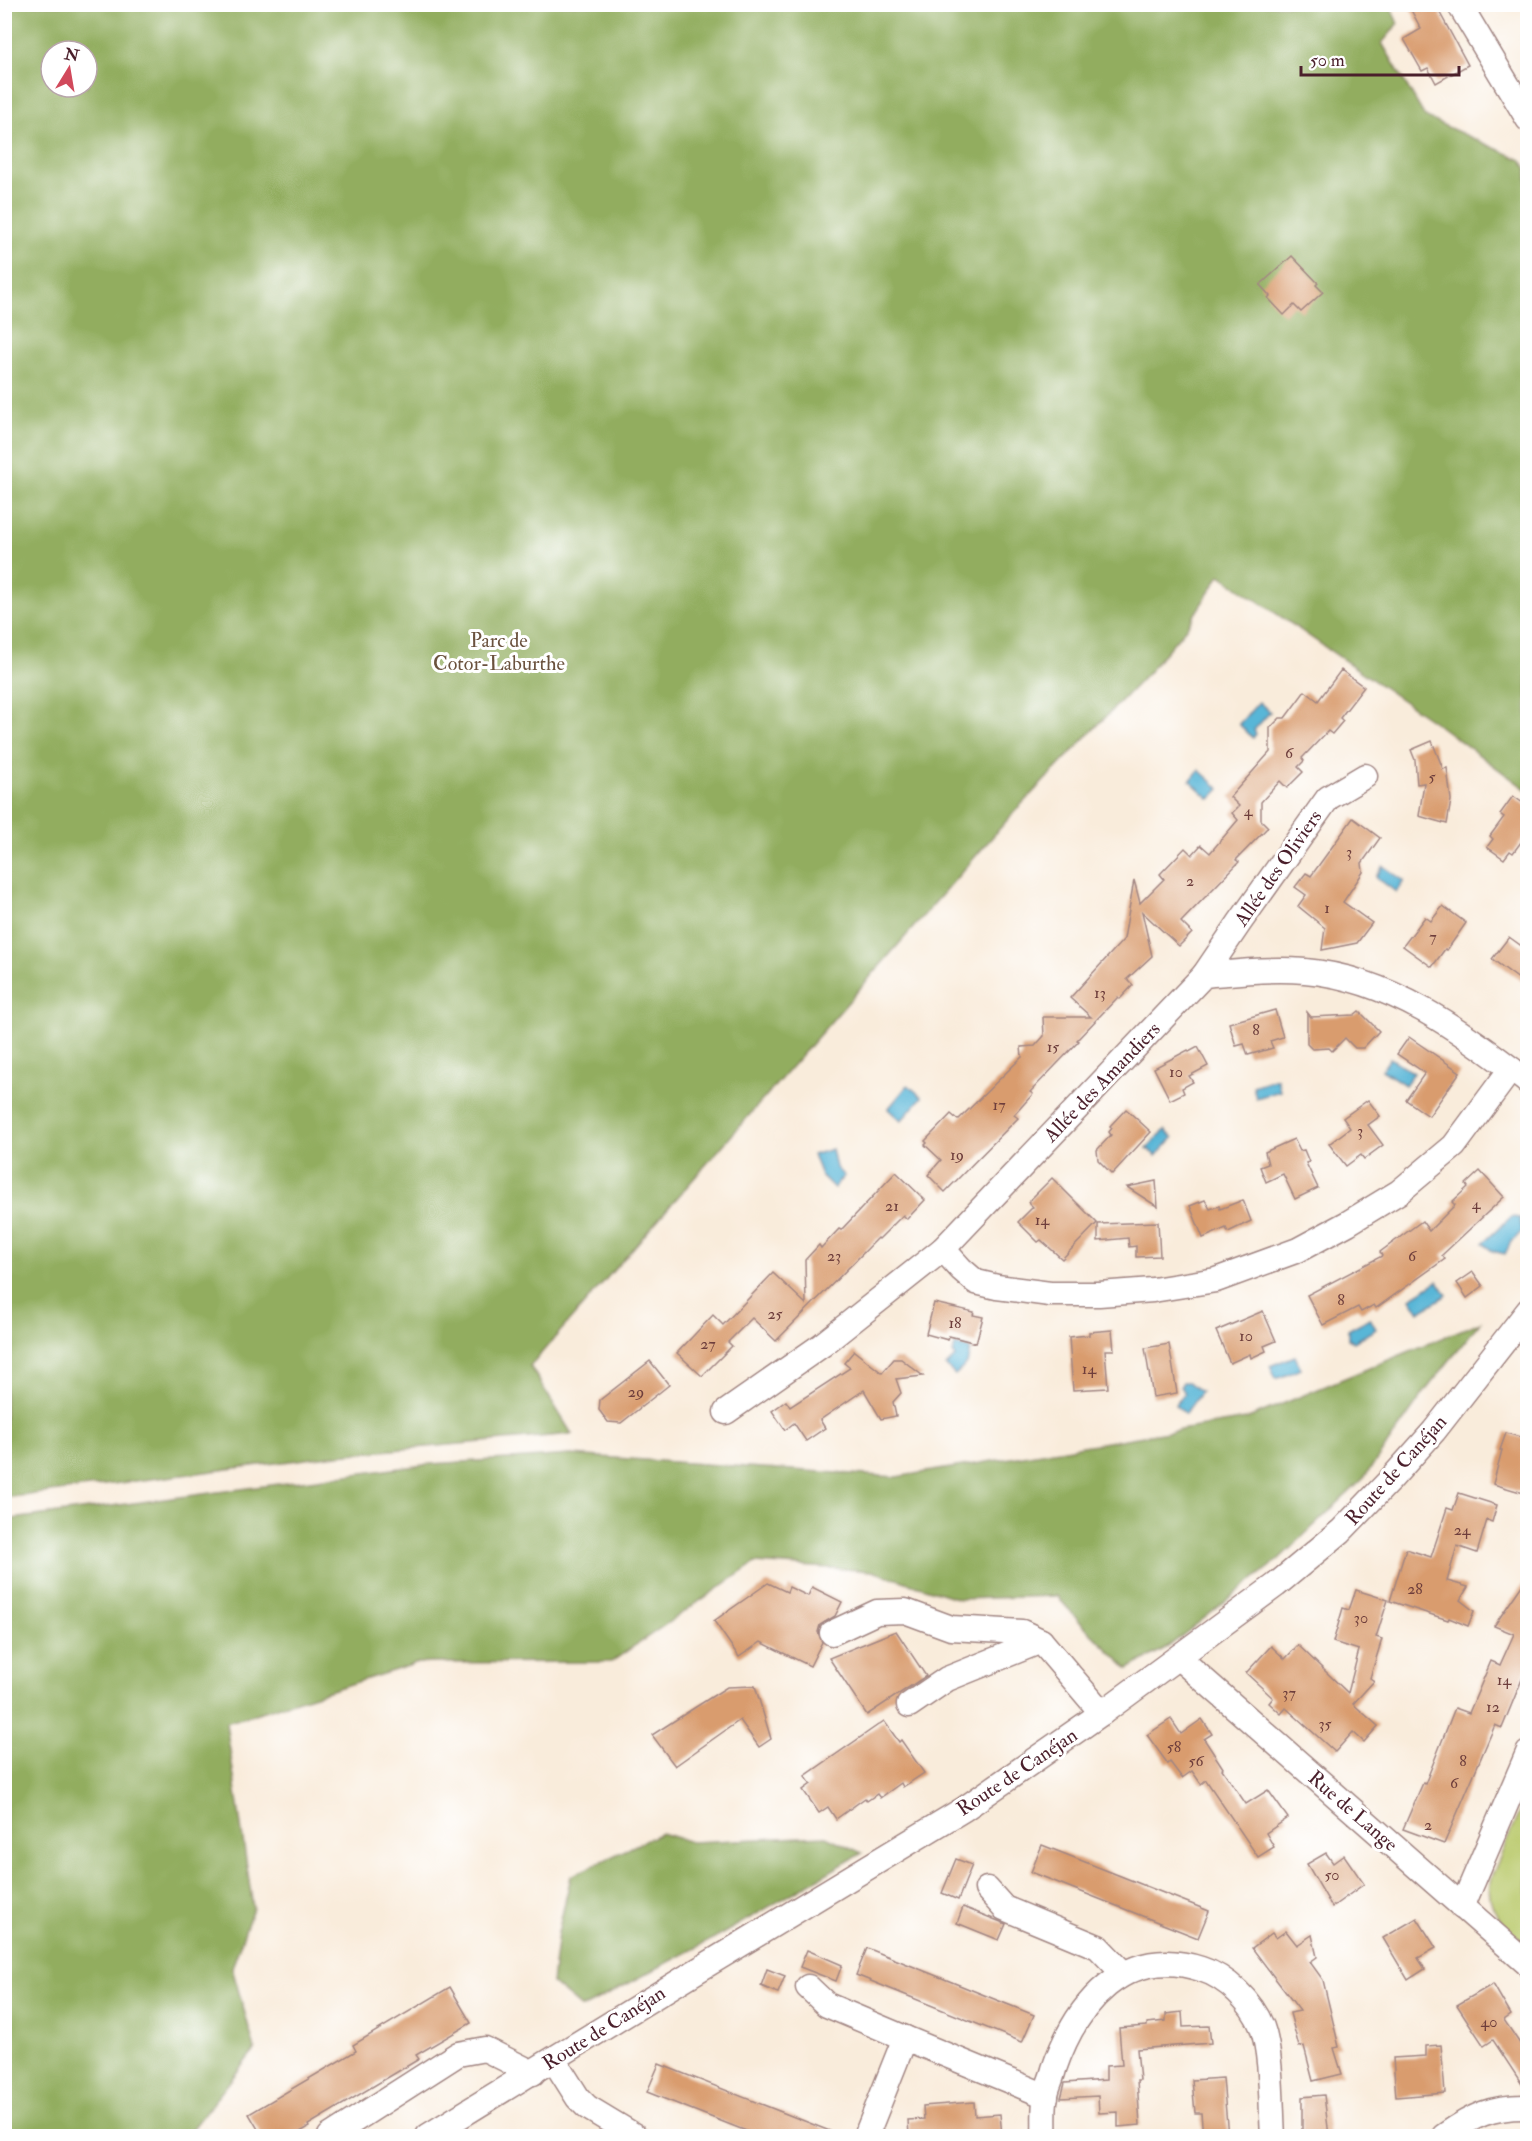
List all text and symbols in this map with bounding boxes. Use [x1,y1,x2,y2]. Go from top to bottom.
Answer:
north arrow [39,39,99,99]
scale bar [1301,39,1458,77]
text: N [62,44,81,67]
text: 50 m [1310,49,1345,72]
park label: Parc de Cotor-Laburthe [433,628,565,676]
house number: 6 [1285,743,1294,763]
house number: 5 [1428,767,1436,787]
house number: 4 [1244,801,1254,821]
street label: Allée des Oliviers [1228,805,1327,932]
house number: 3 [1346,842,1352,862]
house number: 2 [1186,871,1194,891]
house number: 1 [1324,898,1330,918]
house number: 7 [1429,927,1437,947]
house number: 13 [1094,983,1106,1003]
street label: Allée des Amandiers [1038,1017,1166,1148]
house number: 8 [1252,1020,1260,1040]
house number: 15 [1047,1037,1059,1057]
house number: 10 [1169,1062,1183,1082]
house number: 17 [992,1095,1006,1115]
house number: 3 [1357,1121,1363,1141]
house number: 19 [950,1145,964,1165]
house number: 4 [1472,1194,1482,1214]
house number: 21 [885,1196,899,1216]
house number: 14 [1035,1210,1051,1230]
house number: 23 [827,1246,841,1266]
house number: 6 [1408,1246,1417,1266]
house number: 8 [1337,1290,1345,1310]
house number: 25 [767,1304,783,1324]
house number: 18 [948,1313,962,1333]
house number: 10 [1239,1326,1253,1346]
house number: 27 [700,1334,716,1354]
house number: 14 [1082,1359,1098,1379]
house number: 29 [628,1382,644,1402]
street label: Route de Canéjan [1340,1410,1452,1530]
house number: 24 [1454,1520,1472,1540]
house number: 28 [1407,1579,1423,1599]
house number: 30 [1354,1608,1368,1628]
house number: 14 [1497,1670,1513,1690]
house number: 37 [1282,1683,1296,1703]
house number: 12 [1486,1697,1500,1717]
house number: 35 [1318,1714,1332,1734]
street label: Route de Canéjan [952,1722,1082,1822]
house number: 58 [1167,1737,1182,1757]
house number: 56 [1188,1751,1204,1771]
house number: 8 [1459,1751,1467,1771]
street label: Rue de Lange [1303,1765,1403,1857]
house number: 6 [1450,1773,1459,1793]
house number: 2 [1424,1815,1432,1835]
house number: 50 [1324,1865,1340,1885]
street label: Route de Canéjan [538,1980,670,2076]
house number: 40 [1481,2012,1497,2032]

